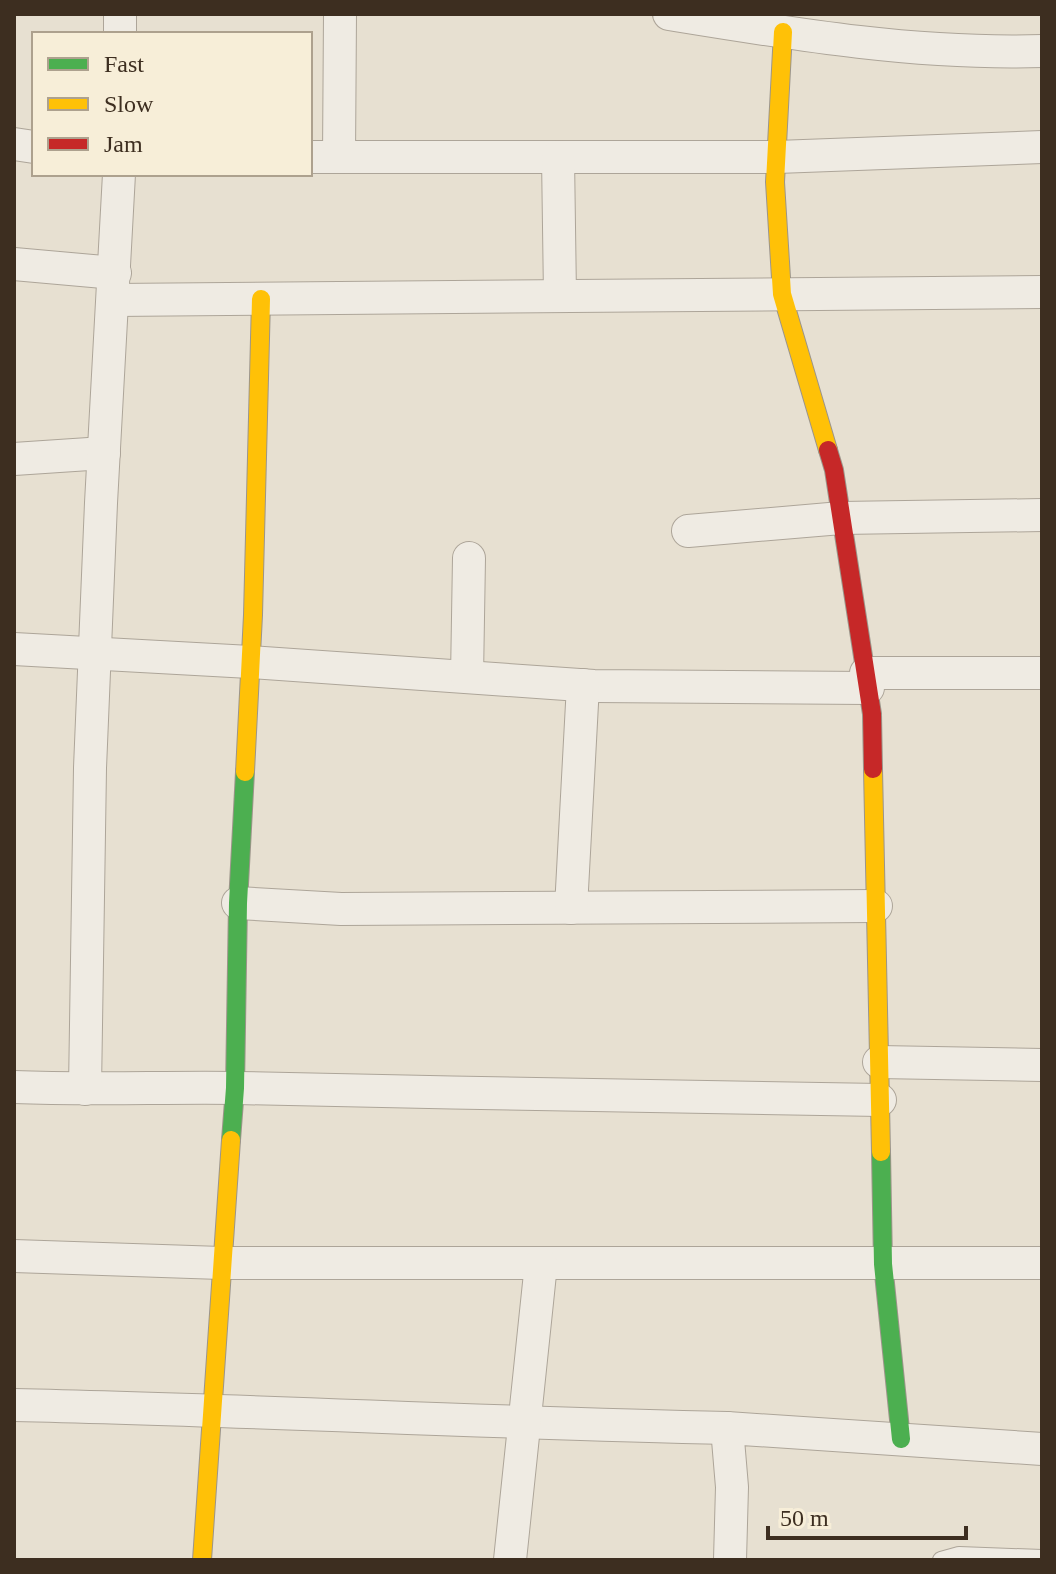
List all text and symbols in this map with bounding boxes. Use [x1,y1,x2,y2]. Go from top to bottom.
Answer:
legend [32,32,312,176]
text: Fast [104,51,144,77]
text: Slow [104,91,154,117]
text: Jam [104,131,143,157]
scale bar [768,1490,966,1540]
text: 50 m [780,1505,829,1531]

